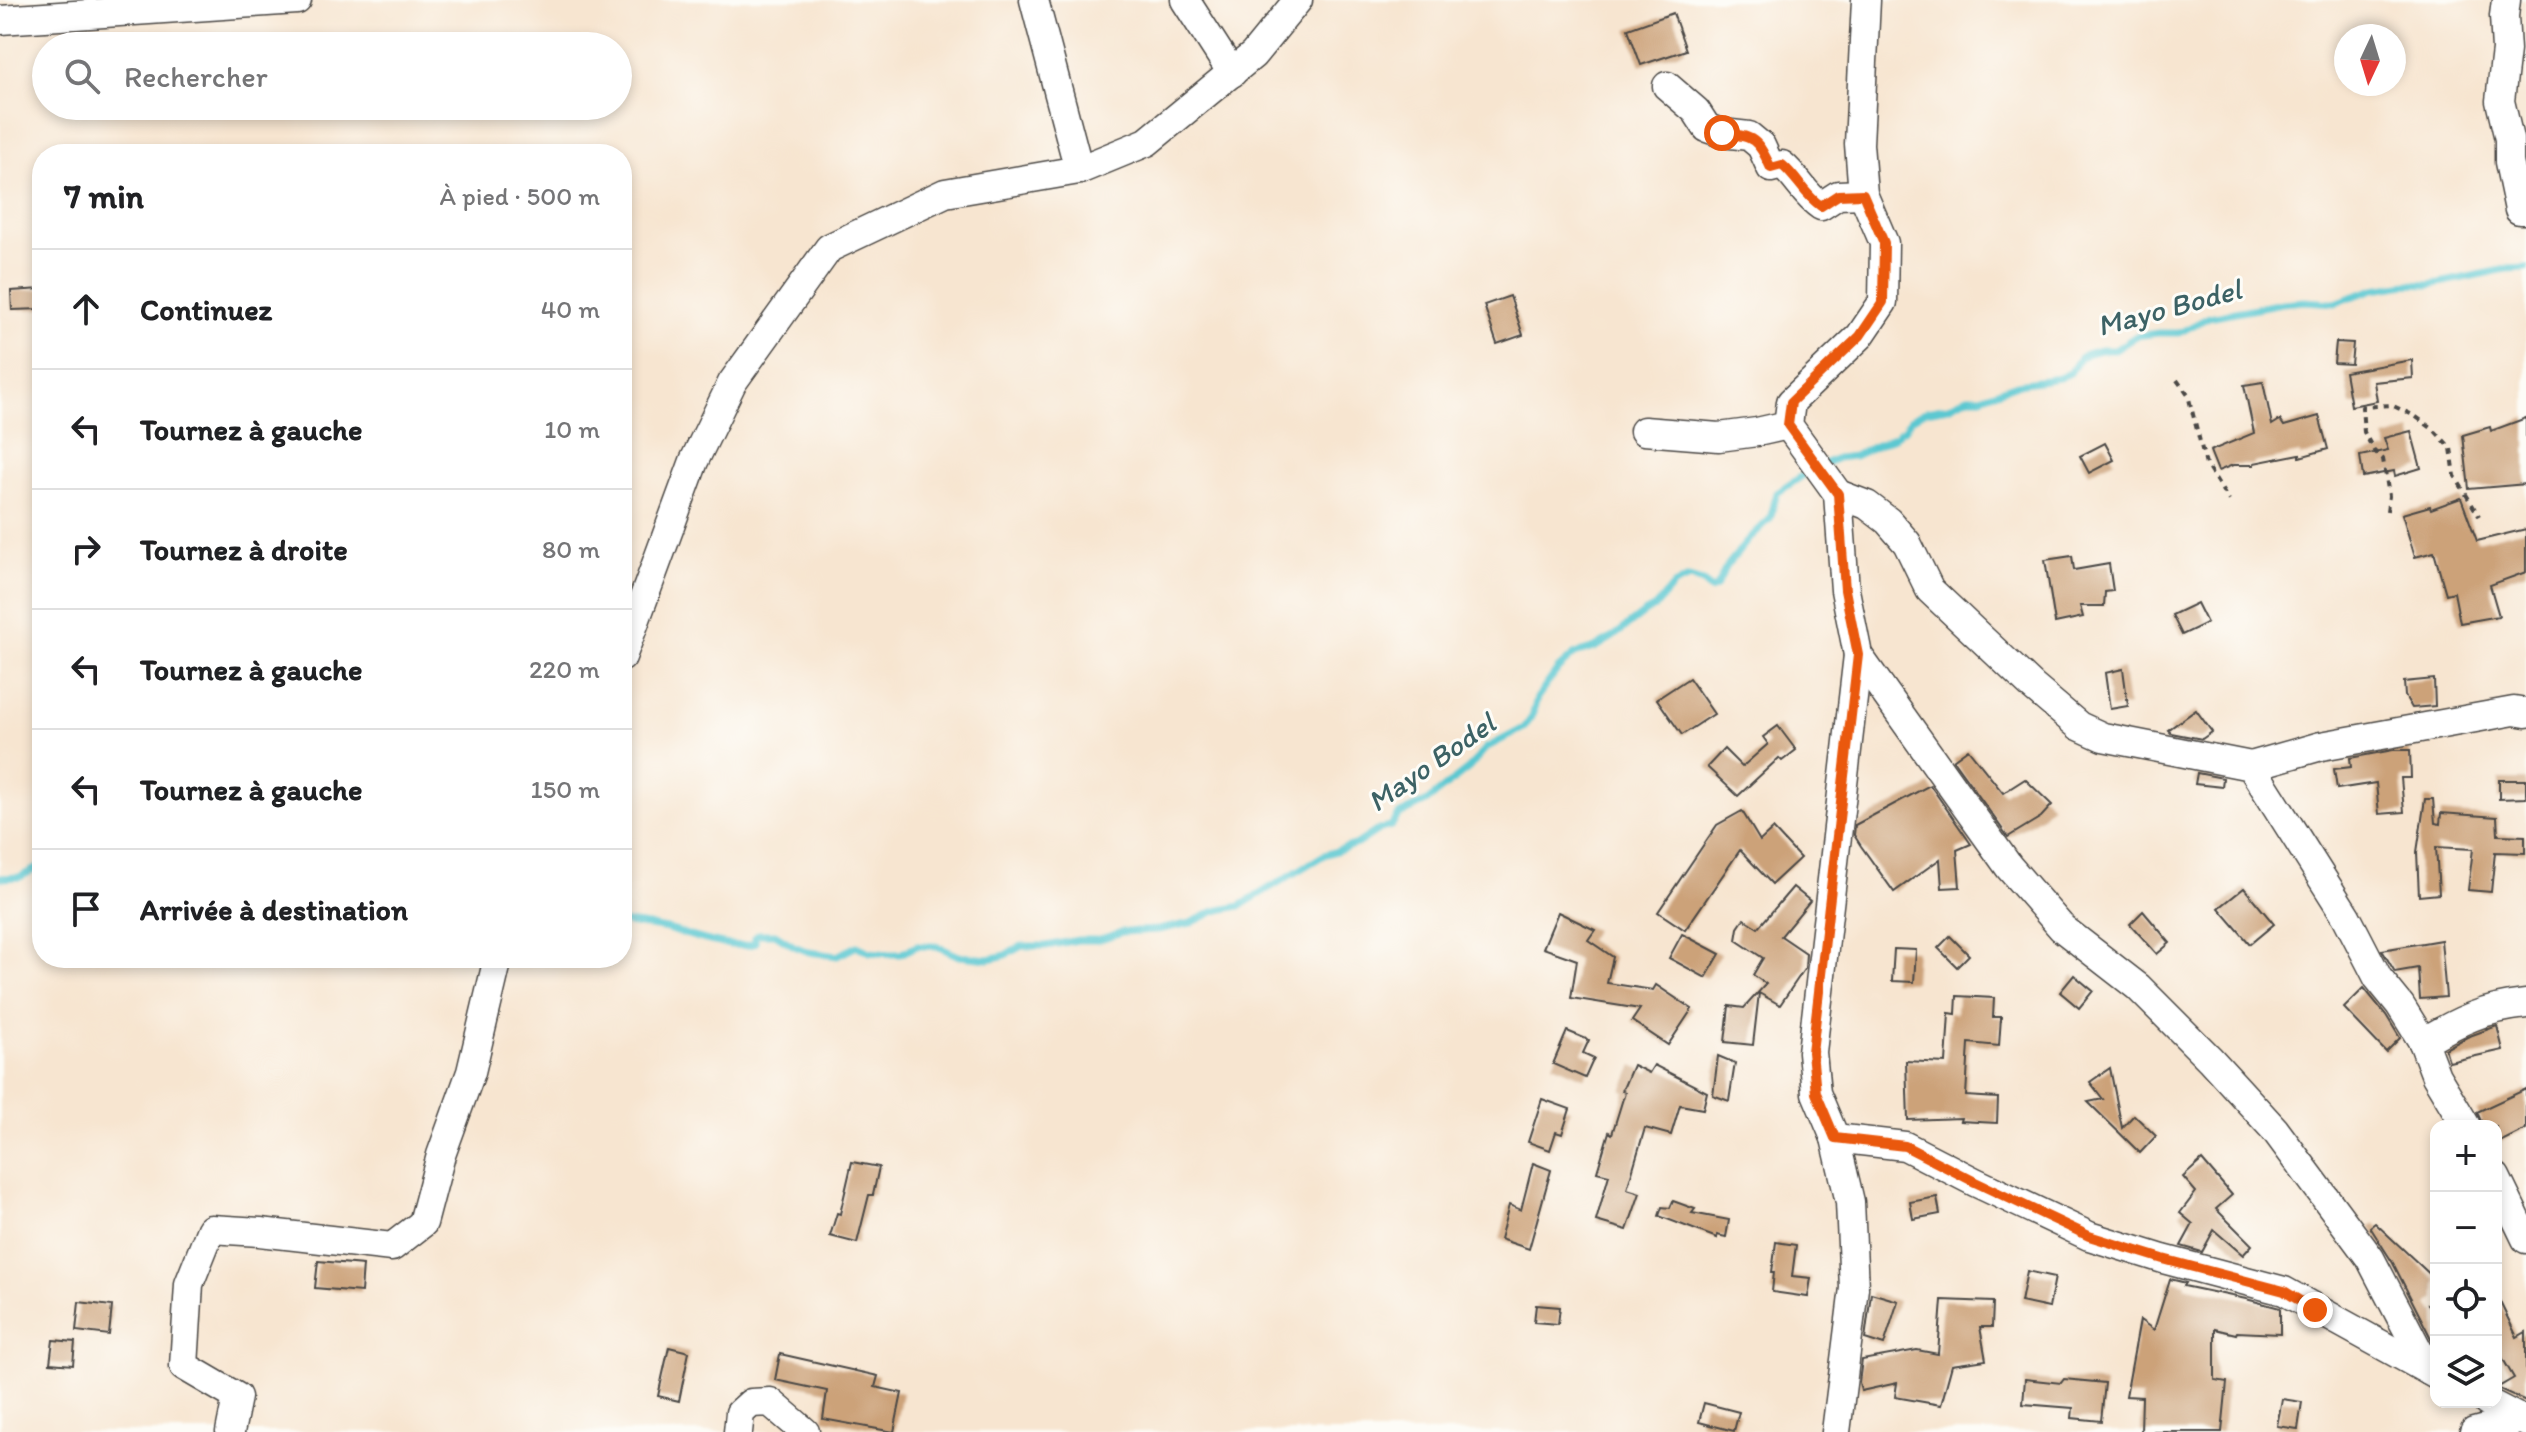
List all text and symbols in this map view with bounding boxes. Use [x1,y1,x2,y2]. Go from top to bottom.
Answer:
north arrow [2334,24,2406,96]
search box [32,32,632,120]
icon: search [60,54,104,98]
text: Rechercher [124,58,268,95]
route start [1704,115,1740,151]
text: 7 min [64,176,144,217]
text: À pied · 500 m [440,180,600,212]
water label: Mayo Bodel [2093,269,2248,344]
icon: ahead [64,287,108,331]
text: Continuez [140,291,272,328]
text: 40 m [541,293,600,325]
icon: left [64,407,108,451]
text: Tournez à gauche [140,411,362,448]
text: 10 m [544,413,600,445]
icon: right [64,527,108,571]
text: Tournez à droite [140,531,348,568]
text: 80 m [542,533,600,565]
icon: left [64,647,108,691]
text: Tournez à gauche [140,651,362,688]
text: 220 m [529,653,600,685]
water label: Mayo Bodel [1360,703,1504,820]
icon: left [64,767,108,811]
text: Tournez à gauche [140,771,362,808]
text: 150 m [531,773,600,805]
icon: arrive [64,887,108,931]
text: Arrivée à destination [140,891,408,928]
map controls [2430,1120,2502,1408]
button: + [2430,1120,2502,1192]
button: − [2430,1192,2502,1264]
button: locate [2430,1264,2502,1336]
route end [2297,1292,2333,1328]
button: layers [2430,1336,2502,1408]

